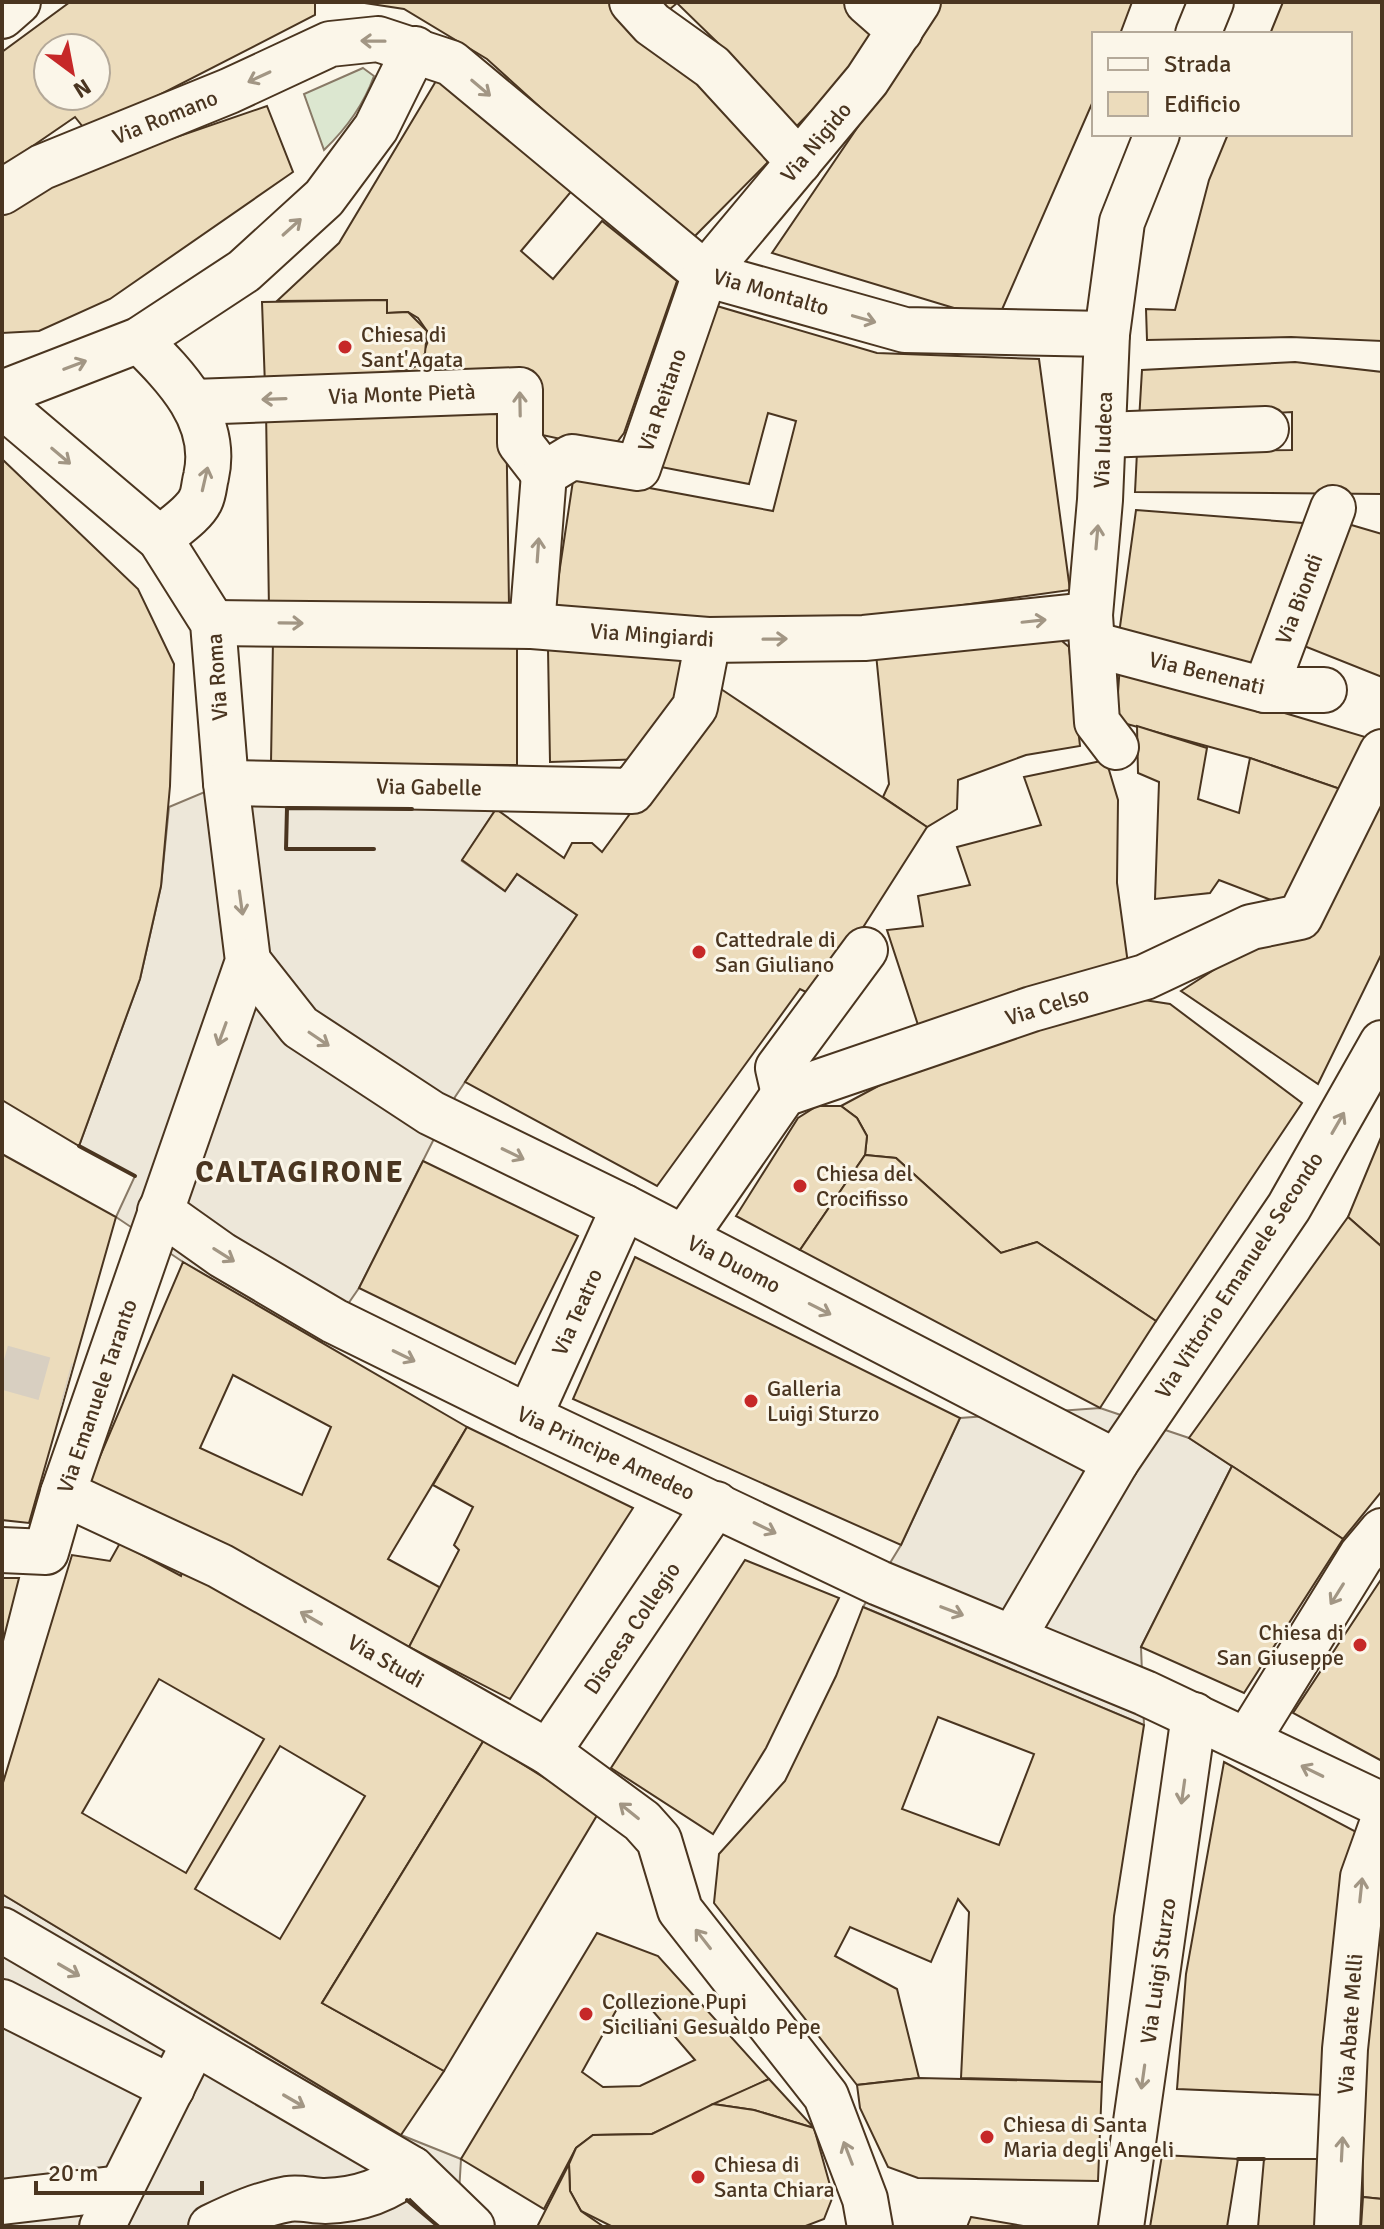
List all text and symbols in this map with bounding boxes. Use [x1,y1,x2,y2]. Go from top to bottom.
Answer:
north arrow [32,32,112,112]
legend [1092,32,1352,136]
one-way arrow [360,33,387,49]
text: Strada [1164,49,1231,79]
one-way arrow [247,70,272,85]
text: N [69,73,96,104]
one-way arrow [471,79,491,97]
street label: Via Romano [108,84,222,150]
text: Edificio [1164,89,1241,119]
street label: Via Nigido [775,97,857,187]
one-way arrow [282,218,302,236]
street label: Via Montalto [710,263,832,321]
one-way arrow [850,312,876,327]
place label: Chiesa di Sant'Agata [361,321,463,373]
marker: Chiesa di Sant'Agata [336,338,354,356]
street label: Via Reitano [632,345,692,455]
one-way arrow [62,357,87,371]
street label: Via Monte Pietà [328,378,476,410]
one-way arrow [261,391,288,406]
one-way arrow [512,391,528,418]
street label: Via Iudeca [1088,391,1118,489]
one-way arrow [51,447,71,465]
one-way arrow [199,467,214,492]
one-way arrow [1090,524,1105,551]
one-way arrow [531,537,546,564]
street label: Via Biondi [1269,550,1329,648]
one-way arrow [1020,613,1047,628]
one-way arrow [277,616,304,631]
street label: Via Mingiardi [589,617,715,653]
one-way arrow [761,631,788,647]
street label: Via Roma [200,632,234,722]
street label: Via Benenati [1146,646,1268,700]
street label: Via Gabelle [376,773,482,801]
one-way arrow [233,890,248,916]
place label: Cattedrale di San Giuliano [715,926,836,978]
marker: Cattedrale di San Giuliano [690,943,708,961]
street label: Via Celso [1002,980,1092,1032]
one-way arrow [214,1022,229,1047]
one-way arrow [307,1031,329,1047]
one-way arrow [1330,1112,1346,1135]
one-way arrow [501,1147,525,1162]
street label: Via Vittorio Emanuele Secondo [1149,1147,1329,1403]
district label: CALTAGIRONE [195,1154,405,1191]
place label: Chiesa del Crocifisso [816,1160,913,1212]
marker: Chiesa del Crocifisso [791,1177,809,1195]
street label: Via Duomo [683,1229,785,1299]
one-way arrow [212,1248,235,1264]
street label: Via Teatro [546,1264,608,1360]
street label: Via Emanuele Taranto [51,1296,143,1496]
one-way arrow [808,1301,832,1317]
one-way arrow [392,1348,416,1364]
place label: Galleria Luigi Sturzo [767,1375,879,1427]
marker: Galleria Luigi Sturzo [742,1392,760,1410]
street label: Via Principe Amedeo [513,1400,699,1506]
one-way arrow [753,1521,777,1536]
street label: Discesa Collegio [578,1557,686,1699]
one-way arrow [1329,1582,1345,1605]
one-way arrow [939,1605,964,1620]
one-way arrow [300,1610,323,1626]
place label: Chiesa di San Giuseppe [1217,1619,1344,1671]
street label: Via Studi [343,1628,429,1694]
marker: Chiesa di San Giuseppe [1351,1636,1369,1654]
one-way arrow [1300,1763,1324,1778]
one-way arrow [1175,1779,1190,1804]
one-way arrow [619,1802,640,1820]
one-way arrow [1354,1877,1369,1904]
street label: Via Luigi Sturzo [1134,1896,1182,2046]
one-way arrow [694,1929,712,1950]
street label: Via Abate Melli [1332,1953,1368,2095]
one-way arrow [57,1962,80,1978]
place label: Collezione Pupi Siciliani Gesualdo Pepe [602,1988,821,2040]
marker: Collezione Pupi Siciliani Gesualdo Pepe [577,2005,595,2023]
one-way arrow [1135,2064,1150,2090]
one-way arrow [282,2093,305,2109]
place label: Chiesa di Santa Maria degli Angeli [1003,2111,1174,2163]
marker: Chiesa di Santa Maria degli Angeli [978,2128,996,2146]
one-way arrow [1335,2136,1350,2163]
one-way arrow [840,2141,854,2165]
scale bar [36,2145,202,2195]
place label: Chiesa di Santa Chiara [714,2151,835,2203]
text: 20 m [48,2158,98,2188]
marker: Chiesa di Santa Chiara [689,2168,707,2186]

